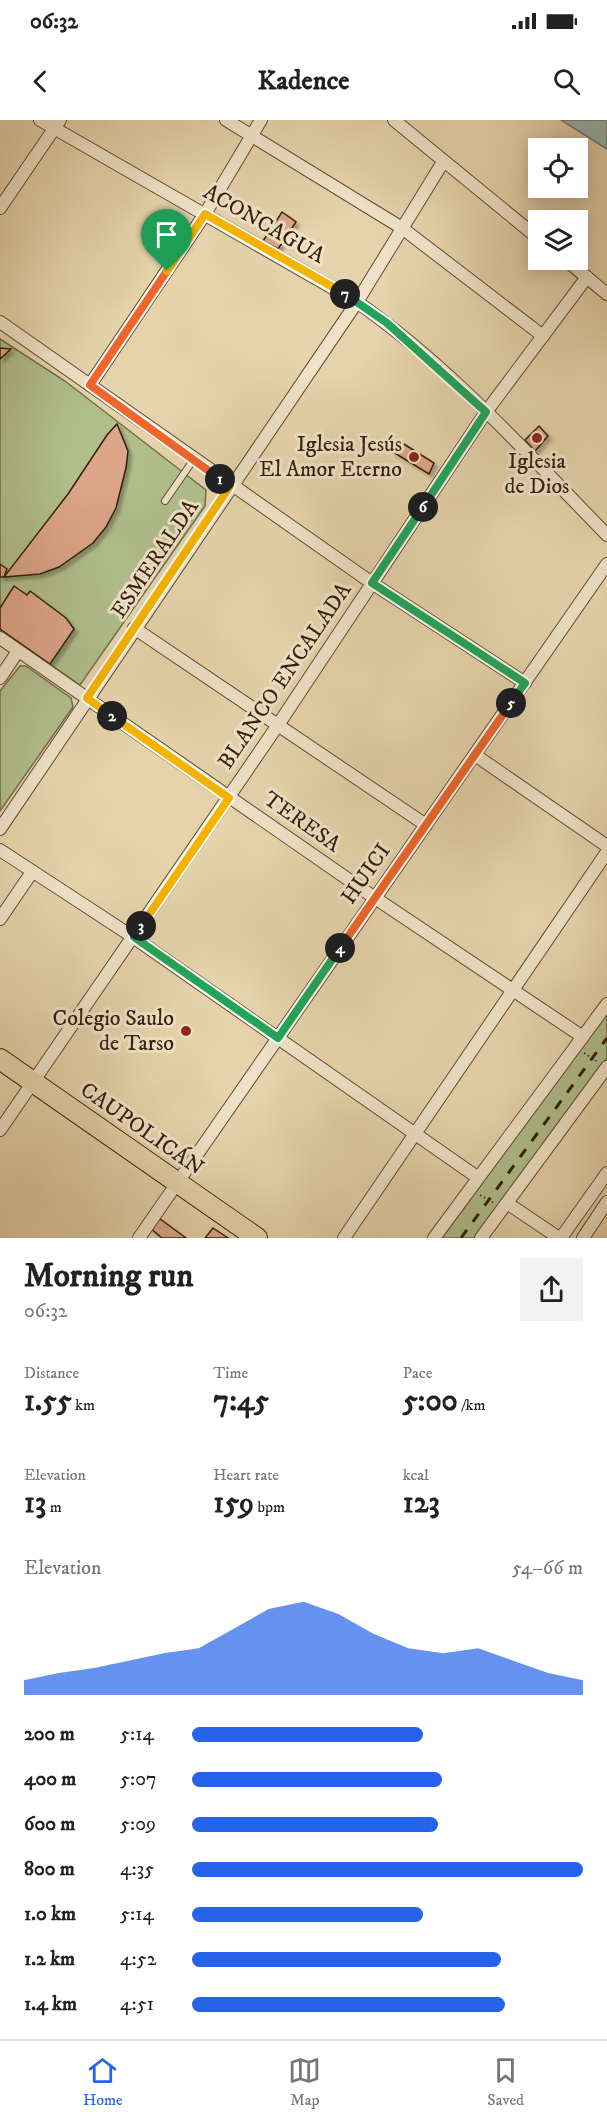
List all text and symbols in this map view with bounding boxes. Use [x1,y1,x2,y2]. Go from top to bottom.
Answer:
text: 06:32 [30,8,78,35]
text: Kadence [258,64,349,98]
icon: back [24,65,57,98]
icon: search [550,65,583,98]
map controls [528,138,588,270]
button: locate [528,138,588,198]
street label: ACONCAGUA [198,178,330,270]
pin [141,209,192,271]
button: layers [528,210,588,270]
icon: arrive [150,218,183,251]
pin: 7 [330,279,360,309]
text: 7 [341,284,349,304]
place label: Iglesia Jesús El Amor Eterno [259,431,402,483]
marker: Iglesia de Dios [530,431,544,445]
place label: Iglesia de Dios [505,448,569,500]
marker: Iglesia Jesús El Amor Eterno [407,450,421,464]
pin: 1 [205,464,235,494]
text: 1 [217,469,223,489]
pin: 6 [408,492,438,522]
street label: ESMERALDA [105,494,205,624]
text: 6 [419,497,427,517]
street label: BLANCO ENCALADA [213,577,358,774]
pin: 5 [496,688,526,718]
text: 5 [507,693,515,713]
pin: 2 [97,701,127,731]
text: 2 [108,706,116,726]
street label: TERESA [258,786,347,859]
street label: HUICI [335,838,397,910]
pin: 3 [126,911,156,941]
text: 3 [138,916,144,936]
pin: 4 [325,933,355,963]
text: 4 [335,938,345,958]
place label: Colegio Saulo de Tarso [53,1005,174,1057]
marker: Colegio Saulo de Tarso [179,1024,193,1038]
street label: CAUPOLICÁN [75,1076,210,1182]
text: Morning run [24,1256,193,1297]
button: share [520,1258,583,1321]
text: 06:32 [24,1299,68,1324]
text: Distance [24,1363,79,1383]
text: Time [213,1363,248,1383]
text: Pace [403,1363,432,1383]
text: 1.55 [24,1383,72,1420]
text: 7:45 [213,1383,269,1420]
text: 5:00 [403,1383,458,1420]
text: km [72,1395,95,1415]
text: /km [458,1395,485,1415]
text: Elevation [24,1465,86,1485]
text: Heart rate [213,1465,279,1485]
text: kcal [403,1465,429,1485]
text: 13 [24,1485,46,1522]
text: 159 [213,1485,254,1522]
text: 123 [403,1485,440,1522]
text: m [46,1497,62,1517]
text: bpm [254,1497,285,1517]
text: Elevation [24,1556,101,1581]
text: 54–66 m [512,1556,583,1581]
text: 200 m [24,1722,75,1747]
text: 5:14 [120,1722,154,1747]
text: 400 m [24,1767,76,1792]
text: 5:07 [120,1767,156,1792]
text: 600 m [24,1812,75,1837]
text: 5:09 [120,1812,156,1837]
text: 800 m [24,1857,75,1882]
text: 4:35 [120,1857,154,1882]
text: 1.0 km [24,1902,76,1927]
text: 5:14 [120,1902,154,1927]
text: 1.2 km [24,1947,75,1972]
text: 4:52 [120,1947,157,1972]
text: 1.4 km [24,1992,77,2017]
text: 4:51 [120,1992,154,2017]
tab: Home [83,2054,123,2110]
tab: Map [288,2054,321,2110]
tab: Saved [487,2054,524,2110]

